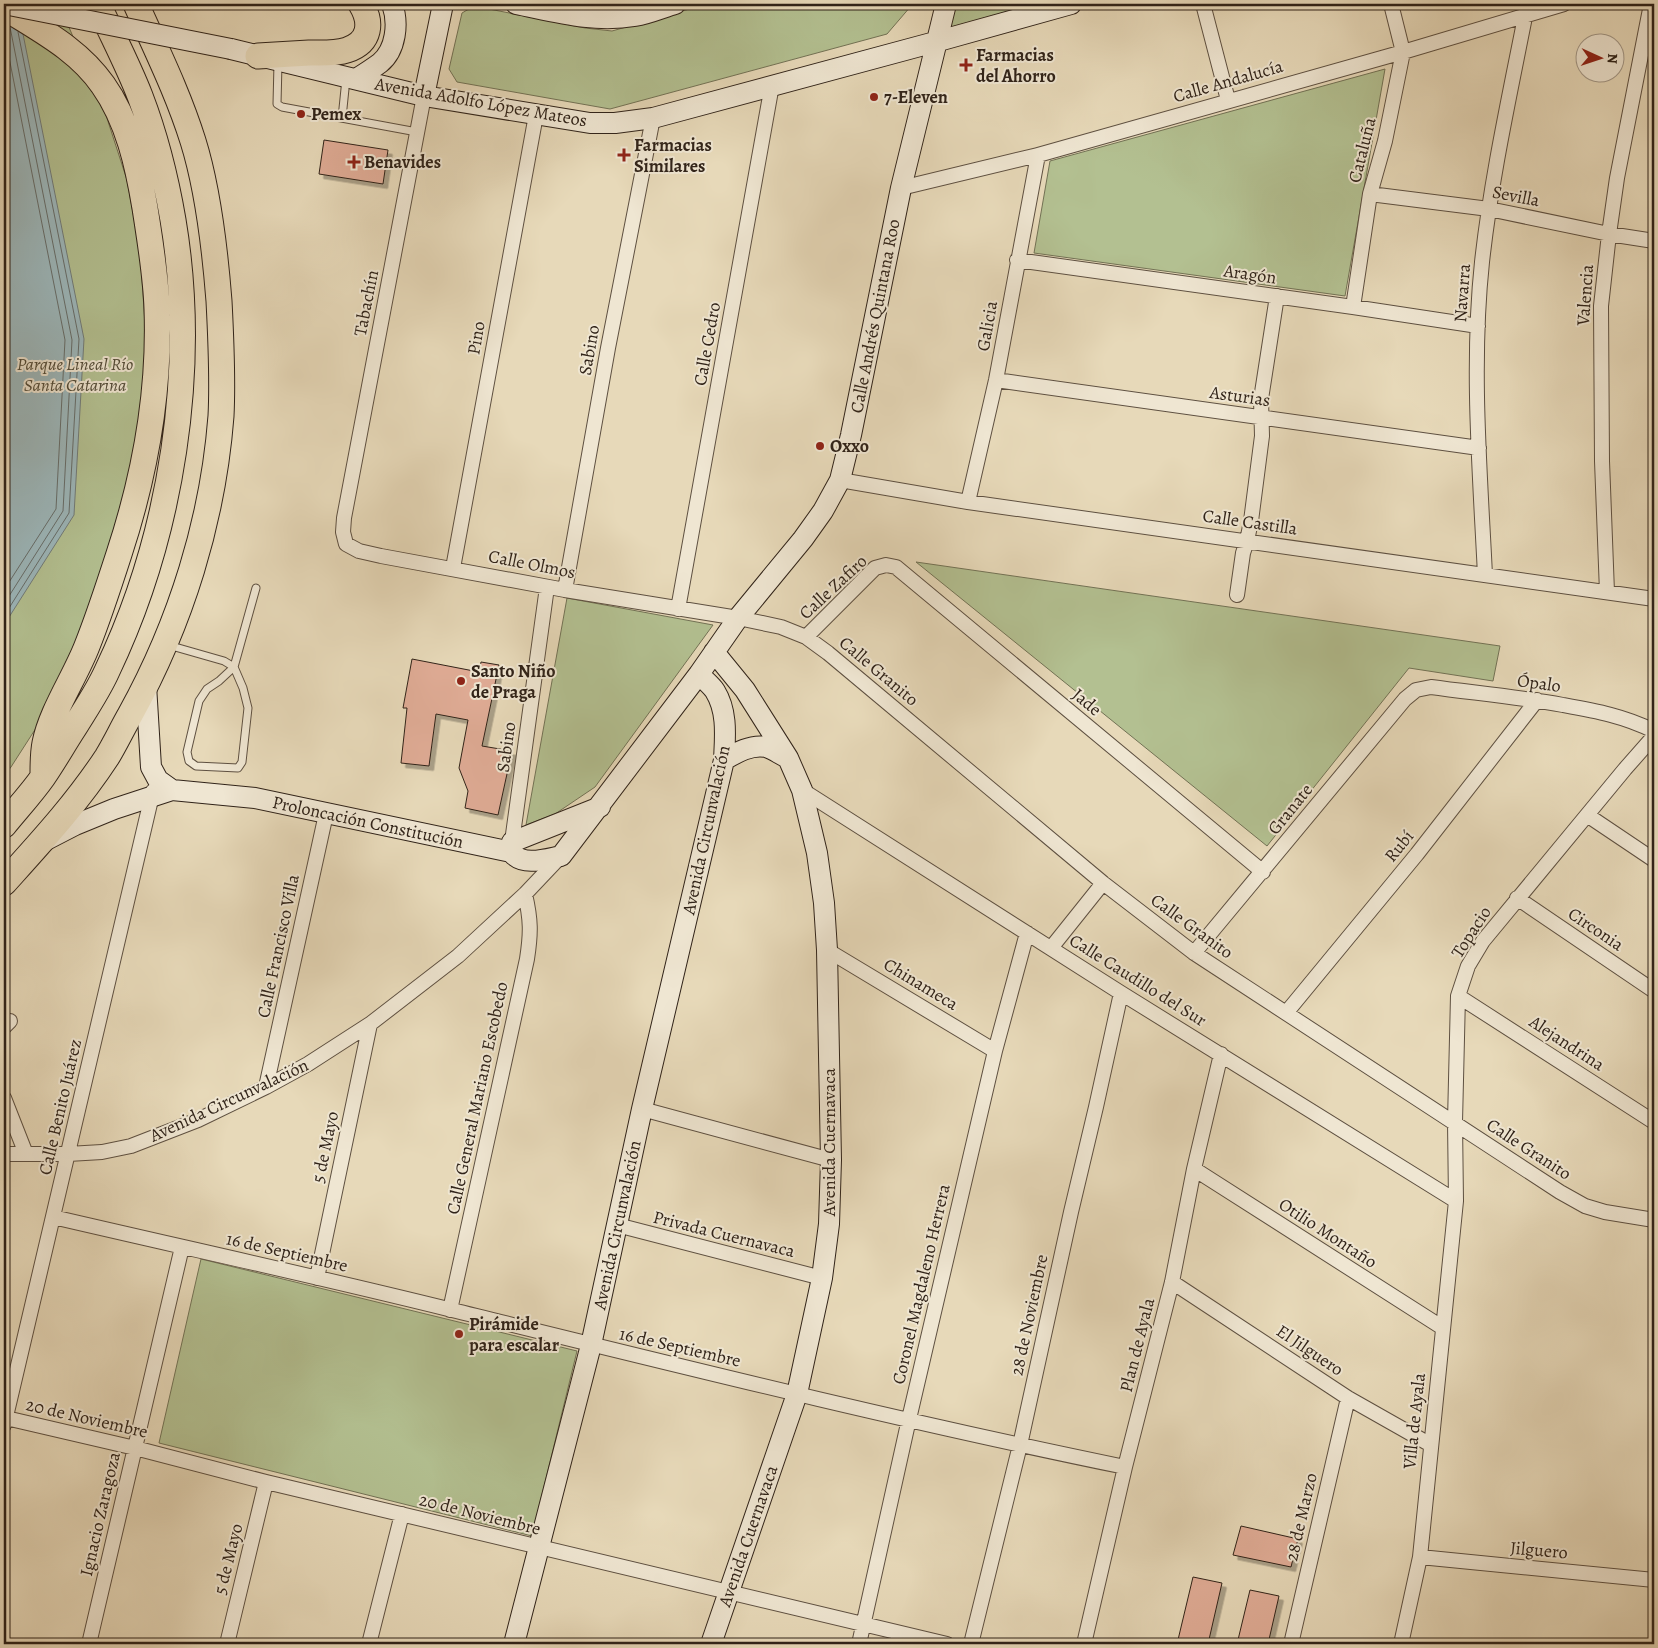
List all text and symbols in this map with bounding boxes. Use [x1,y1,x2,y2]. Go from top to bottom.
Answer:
north arrow [1576,32,1626,82]
place label: Farmacias del Ahorro [976,43,1056,88]
text: N [1603,53,1622,64]
street label: Calle Andalucía [1170,54,1286,108]
marker: Farmacias del Ahorro [960,59,972,71]
street label: Avenida Adolfo López Mateos [372,71,589,132]
place label: 7-Eleven [884,85,948,109]
marker: 7-Eleven [868,91,880,103]
place label: Pemex [311,102,361,126]
marker: Pemex [295,108,307,120]
street label: Cataluña [1342,114,1382,185]
place label: Farmacias Similares [634,133,712,178]
marker: Farmacias Similares [618,149,630,161]
place label: Benavides [364,150,441,174]
marker: Benavides [348,156,360,168]
street label: Sevilla [1490,180,1542,212]
street label: Calle Andrés Quintana Roo [844,217,906,415]
street label: Aragón [1221,258,1278,290]
street label: Navarra [1448,262,1476,323]
street label: Valencia [1571,263,1599,327]
street label: Tabachín [348,268,384,338]
street label: Galicia [971,298,1003,353]
street label: Calle Cedro [688,300,726,388]
street label: Pino [461,319,491,357]
street label: Sabino [573,323,605,377]
park label: Parque Lineal Río Santa Catarina [17,352,133,397]
street label: Asturias [1207,380,1272,412]
place label: Oxxo [830,434,869,458]
marker: Oxxo [814,440,826,452]
street label: Calle Castilla [1201,503,1299,541]
street label: Calle Olmos [486,544,578,584]
street label: Calle Zafiro [794,549,872,625]
street label: Calle Granito [834,631,924,711]
place label: Santo Niño de Praga [471,659,555,704]
street label: Ópalo [1516,668,1562,698]
marker: Santo Niño de Praga [455,675,467,687]
street label: Jade [1067,683,1107,721]
street label: Sabino [491,720,521,774]
street label: Avenida Circunvalación [676,743,736,918]
street label: Granate [1262,779,1318,839]
street label: Proloncación Constitución [270,790,466,854]
street label: Rubí [1379,825,1419,867]
street label: Calle Francisco Villa [251,871,305,1020]
street label: Calle Granito [1146,888,1238,964]
street label: Topacio [1445,901,1497,963]
street label: Circonia [1563,902,1629,957]
street label: Calle Caudillo del Sur [1065,928,1211,1032]
street label: Chinameca [879,952,963,1016]
street label: Calle General Mariano Escobedo [441,980,513,1216]
street label: Alejandrina [1524,1009,1610,1077]
street label: Calle Benito Juárez [33,1037,87,1177]
street label: Avenida Circunvalación [145,1053,312,1148]
street label: Avenida Cuernavaca [817,1067,841,1217]
street label: 5 de Mayo [306,1109,344,1185]
street label: Calle Granito [1482,1113,1576,1185]
street label: Avenida Circunvalación [587,1138,647,1313]
street label: Coronel Magdaleno Herrera [886,1181,956,1387]
street label: Otilio Montaño [1274,1192,1382,1274]
street label: Privada Cuernavaca [651,1205,798,1263]
street label: 16 de Septiembre [224,1226,350,1278]
street label: 28 de Noviembre [1004,1252,1054,1378]
street label: Plan de Ayala [1114,1295,1160,1395]
place label: Pirámide para escalar [469,1312,560,1357]
street label: El Jilguero [1272,1319,1348,1381]
street label: 16 de Septiembre [617,1321,743,1373]
marker: Pirámide para escalar [453,1328,465,1340]
street label: Villa de Ayala [1397,1371,1431,1471]
street label: 20 de Noviembre [24,1392,150,1444]
street label: Ignacio Zaragoza [74,1449,126,1579]
street label: Avenida Cuernavaca [712,1461,784,1611]
street label: 28 de Marzo [1279,1471,1323,1563]
street label: 20 de Noviembre [417,1487,543,1541]
street label: 5 de Mayo [208,1521,248,1597]
street label: Jilguero [1509,1536,1569,1564]

